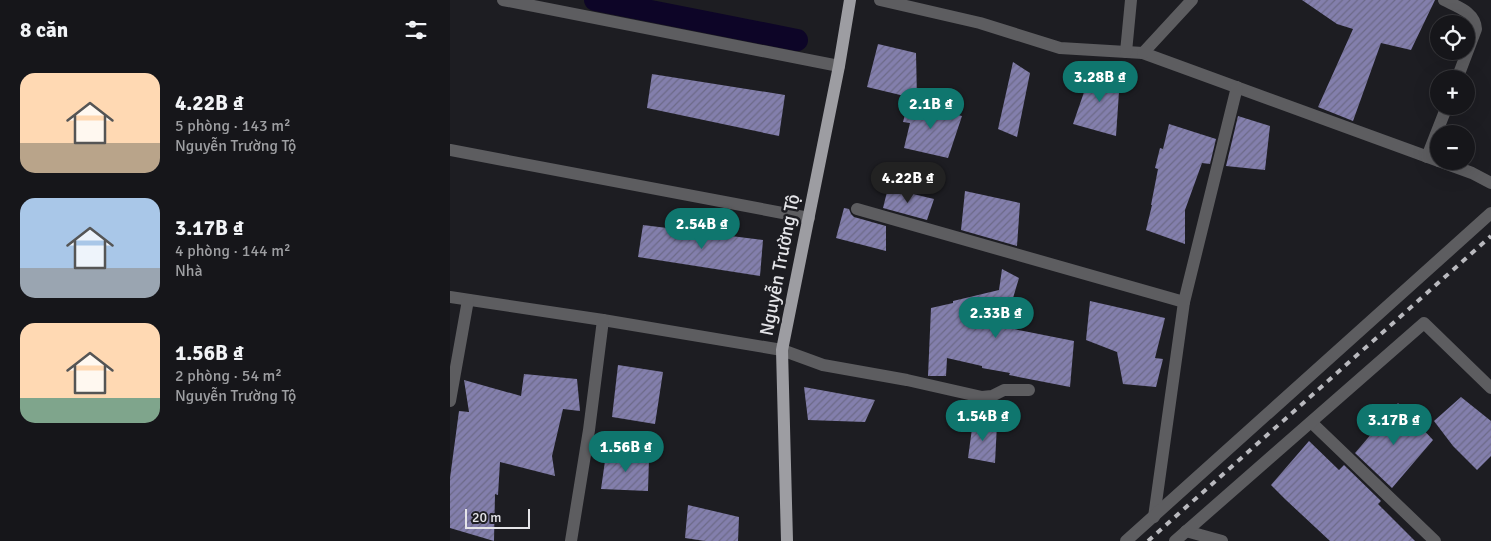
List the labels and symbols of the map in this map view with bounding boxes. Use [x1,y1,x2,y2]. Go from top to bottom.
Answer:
pin: 3.28B ₫ [1054,61,1146,103]
pin: 2.1B ₫ [890,88,972,130]
pin: 4.22B ₫ [862,162,954,204]
street label: Nguyễn Trường Tộ [754,192,806,338]
pin: 2.54B ₫ [656,208,748,250]
pin: 2.33B ₫ [950,296,1042,339]
pin: 1.54B ₫ [937,400,1029,442]
pin: 3.17B ₫ [1348,404,1440,446]
pin: 1.56B ₫ [580,430,672,473]
scale bar [465,506,530,529]

